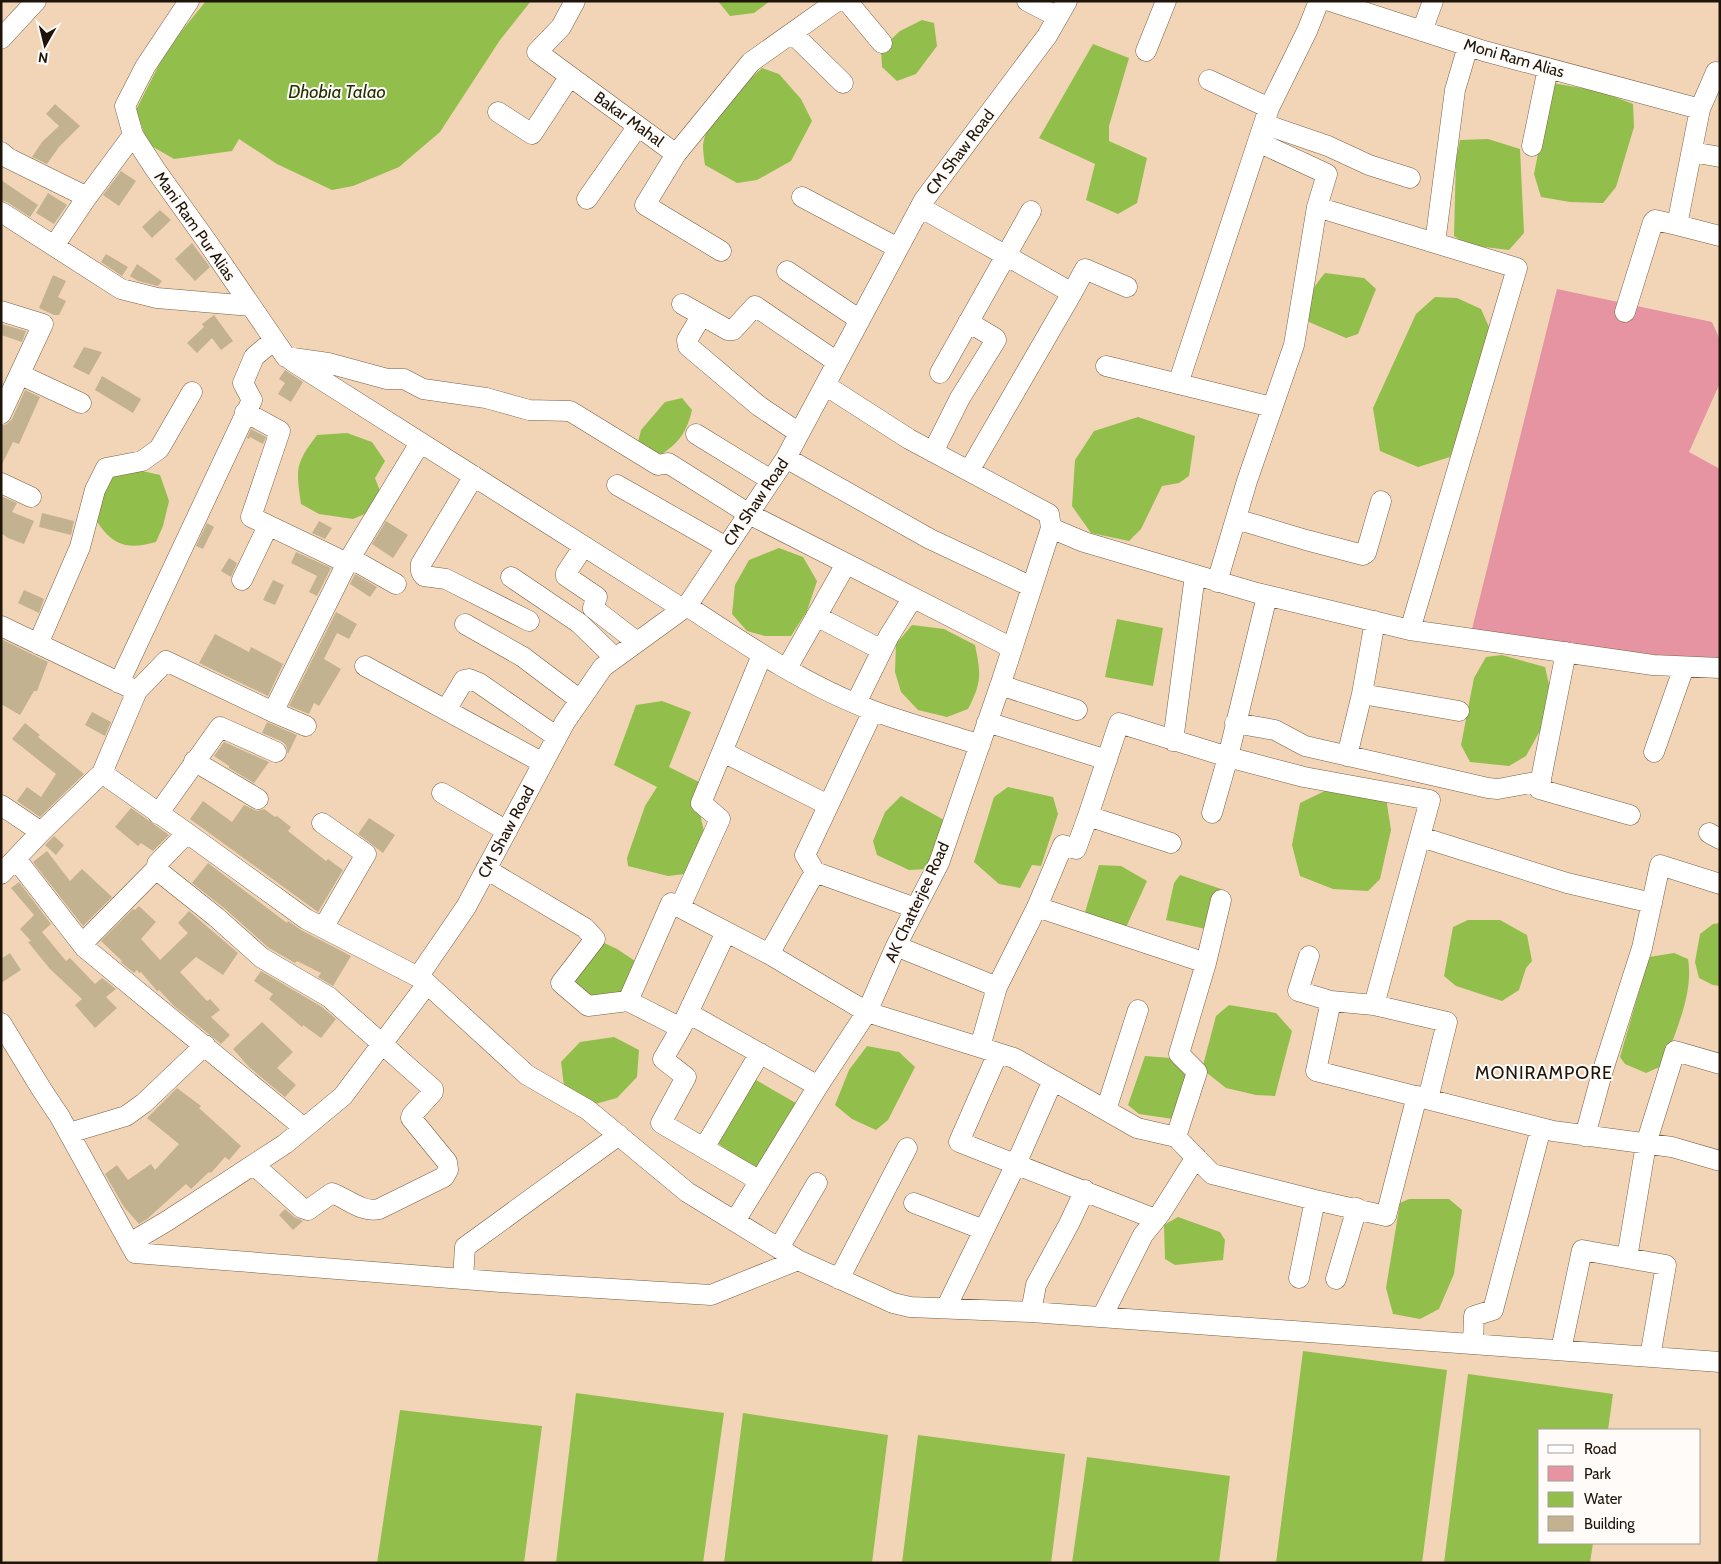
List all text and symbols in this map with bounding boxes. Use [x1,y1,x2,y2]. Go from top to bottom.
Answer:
north arrow [20,20,70,70]
street label: Moni Ram Alias [1462,35,1567,82]
text: N [37,48,49,67]
water label: Dhobia Talao [288,81,386,103]
street label: Bakar Mahal [591,87,668,151]
street label: CM Shaw Road [922,106,998,198]
street label: Mani Ram Pur Alias [150,168,240,284]
street label: CM Shaw Road [720,455,792,549]
street label: CM Shaw Road [474,783,538,881]
street label: AK Chatterjee Road [881,839,953,965]
district label: MONIRAMPORE [1475,1062,1613,1084]
legend [1538,1429,1701,1544]
text: Road [1584,1440,1617,1458]
text: Park [1584,1465,1611,1483]
text: Water [1584,1490,1622,1508]
text: Building [1584,1515,1635,1533]

